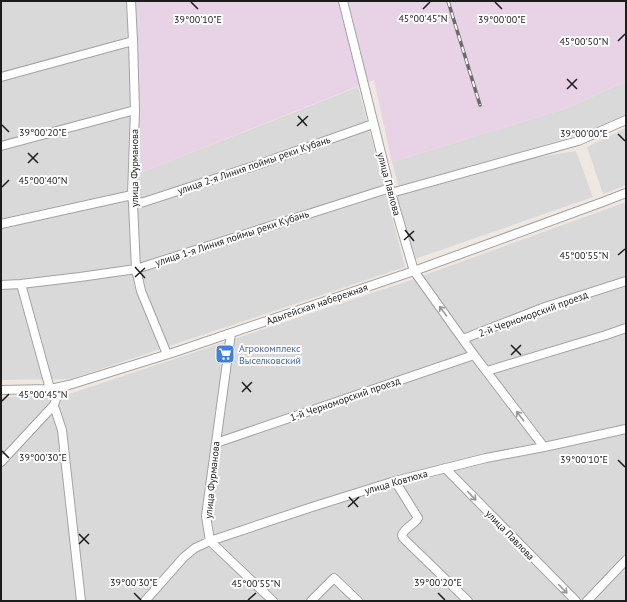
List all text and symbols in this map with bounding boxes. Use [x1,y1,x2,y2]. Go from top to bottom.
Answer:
text: 45°00'45"N [398,12,448,25]
text: 39°00'10"E [174,13,222,26]
text: 39°00'00"E [478,13,526,26]
text: 45°00'50"N [559,35,609,48]
text: 39°00'20"E [19,126,67,139]
text: 39°00'00"E [560,127,608,140]
street label: улица Фурманова [128,129,141,207]
street label: улица 2-я Линия поймы реки Кубань [176,133,333,197]
street label: улица Павлова [374,151,404,217]
text: 45°00'40"N [18,174,68,187]
street label: улица 1-я Линия поймы реки Кубань [153,207,311,269]
text: 45°00'55"N [559,249,609,262]
street label: Адыгейская набережная [265,280,370,327]
street label: 2-й Черноморский проезд [476,288,590,340]
one-way arrow [438,306,447,317]
place label: Агрокомплекс Выселковский [239,342,301,367]
supermarket icon: Агрокомплекс Выселковский [214,343,236,365]
street label: 1-й Черноморский проезд [288,374,402,424]
text: 45°00'45"N [18,388,68,401]
one-way arrow [516,410,524,421]
street label: улица Фурманова [201,441,223,519]
text: 39°00'30"E [19,451,67,464]
text: 39°00'10"E [560,453,608,466]
street label: улица Ковтюха [363,467,429,497]
one-way arrow [467,491,477,501]
street label: улица Павлова [483,507,537,563]
text: 39°00'30"E [110,576,158,589]
text: 39°00'20"E [414,576,462,589]
text: 45°00'55"N [231,577,281,590]
one-way arrow [559,584,568,594]

